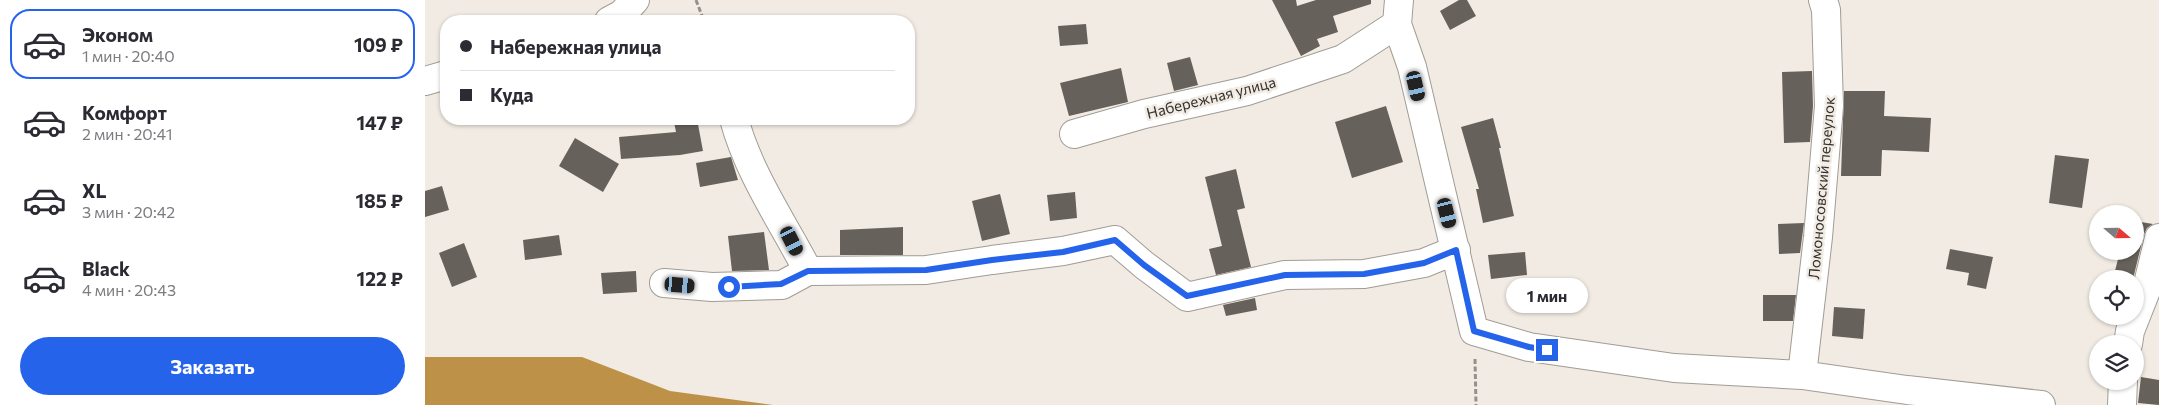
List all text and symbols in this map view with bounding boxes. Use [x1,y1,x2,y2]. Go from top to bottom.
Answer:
icon: car [22,22,67,67]
text: Эконом [82,23,153,46]
text: 109 ₽ [354,33,403,56]
text: Набережная улица [490,35,661,58]
text: 1 мин · 20:40 [82,46,175,65]
car [1405,70,1426,102]
street label: Набережная улица [1144,72,1278,122]
text: Куда [490,83,534,106]
street label: Ломоносовский переулок [1804,96,1838,280]
icon: car [22,100,67,145]
text: Комфорт [82,101,167,124]
text: 147 ₽ [357,111,403,134]
text: 2 мин · 20:41 [82,124,173,143]
icon: car [22,178,67,223]
text: XL [82,179,107,202]
text: 185 ₽ [355,189,403,212]
car [1436,197,1457,229]
text: 3 мин · 20:42 [82,202,175,221]
north arrow [2089,205,2144,260]
map controls [2089,205,2144,390]
car [778,224,805,258]
icon: car [22,256,67,301]
text: Black [82,257,130,280]
text: 122 ₽ [357,267,403,290]
button: locate [2089,270,2144,325]
car [664,276,695,294]
route start [718,276,740,298]
callout: 1 мин [1506,278,1588,312]
text: 4 мин · 20:43 [82,280,176,299]
text: 1 мин [1527,286,1567,305]
button: layers [2089,335,2144,390]
button: Заказать [20,337,405,395]
route end [1536,339,1558,361]

